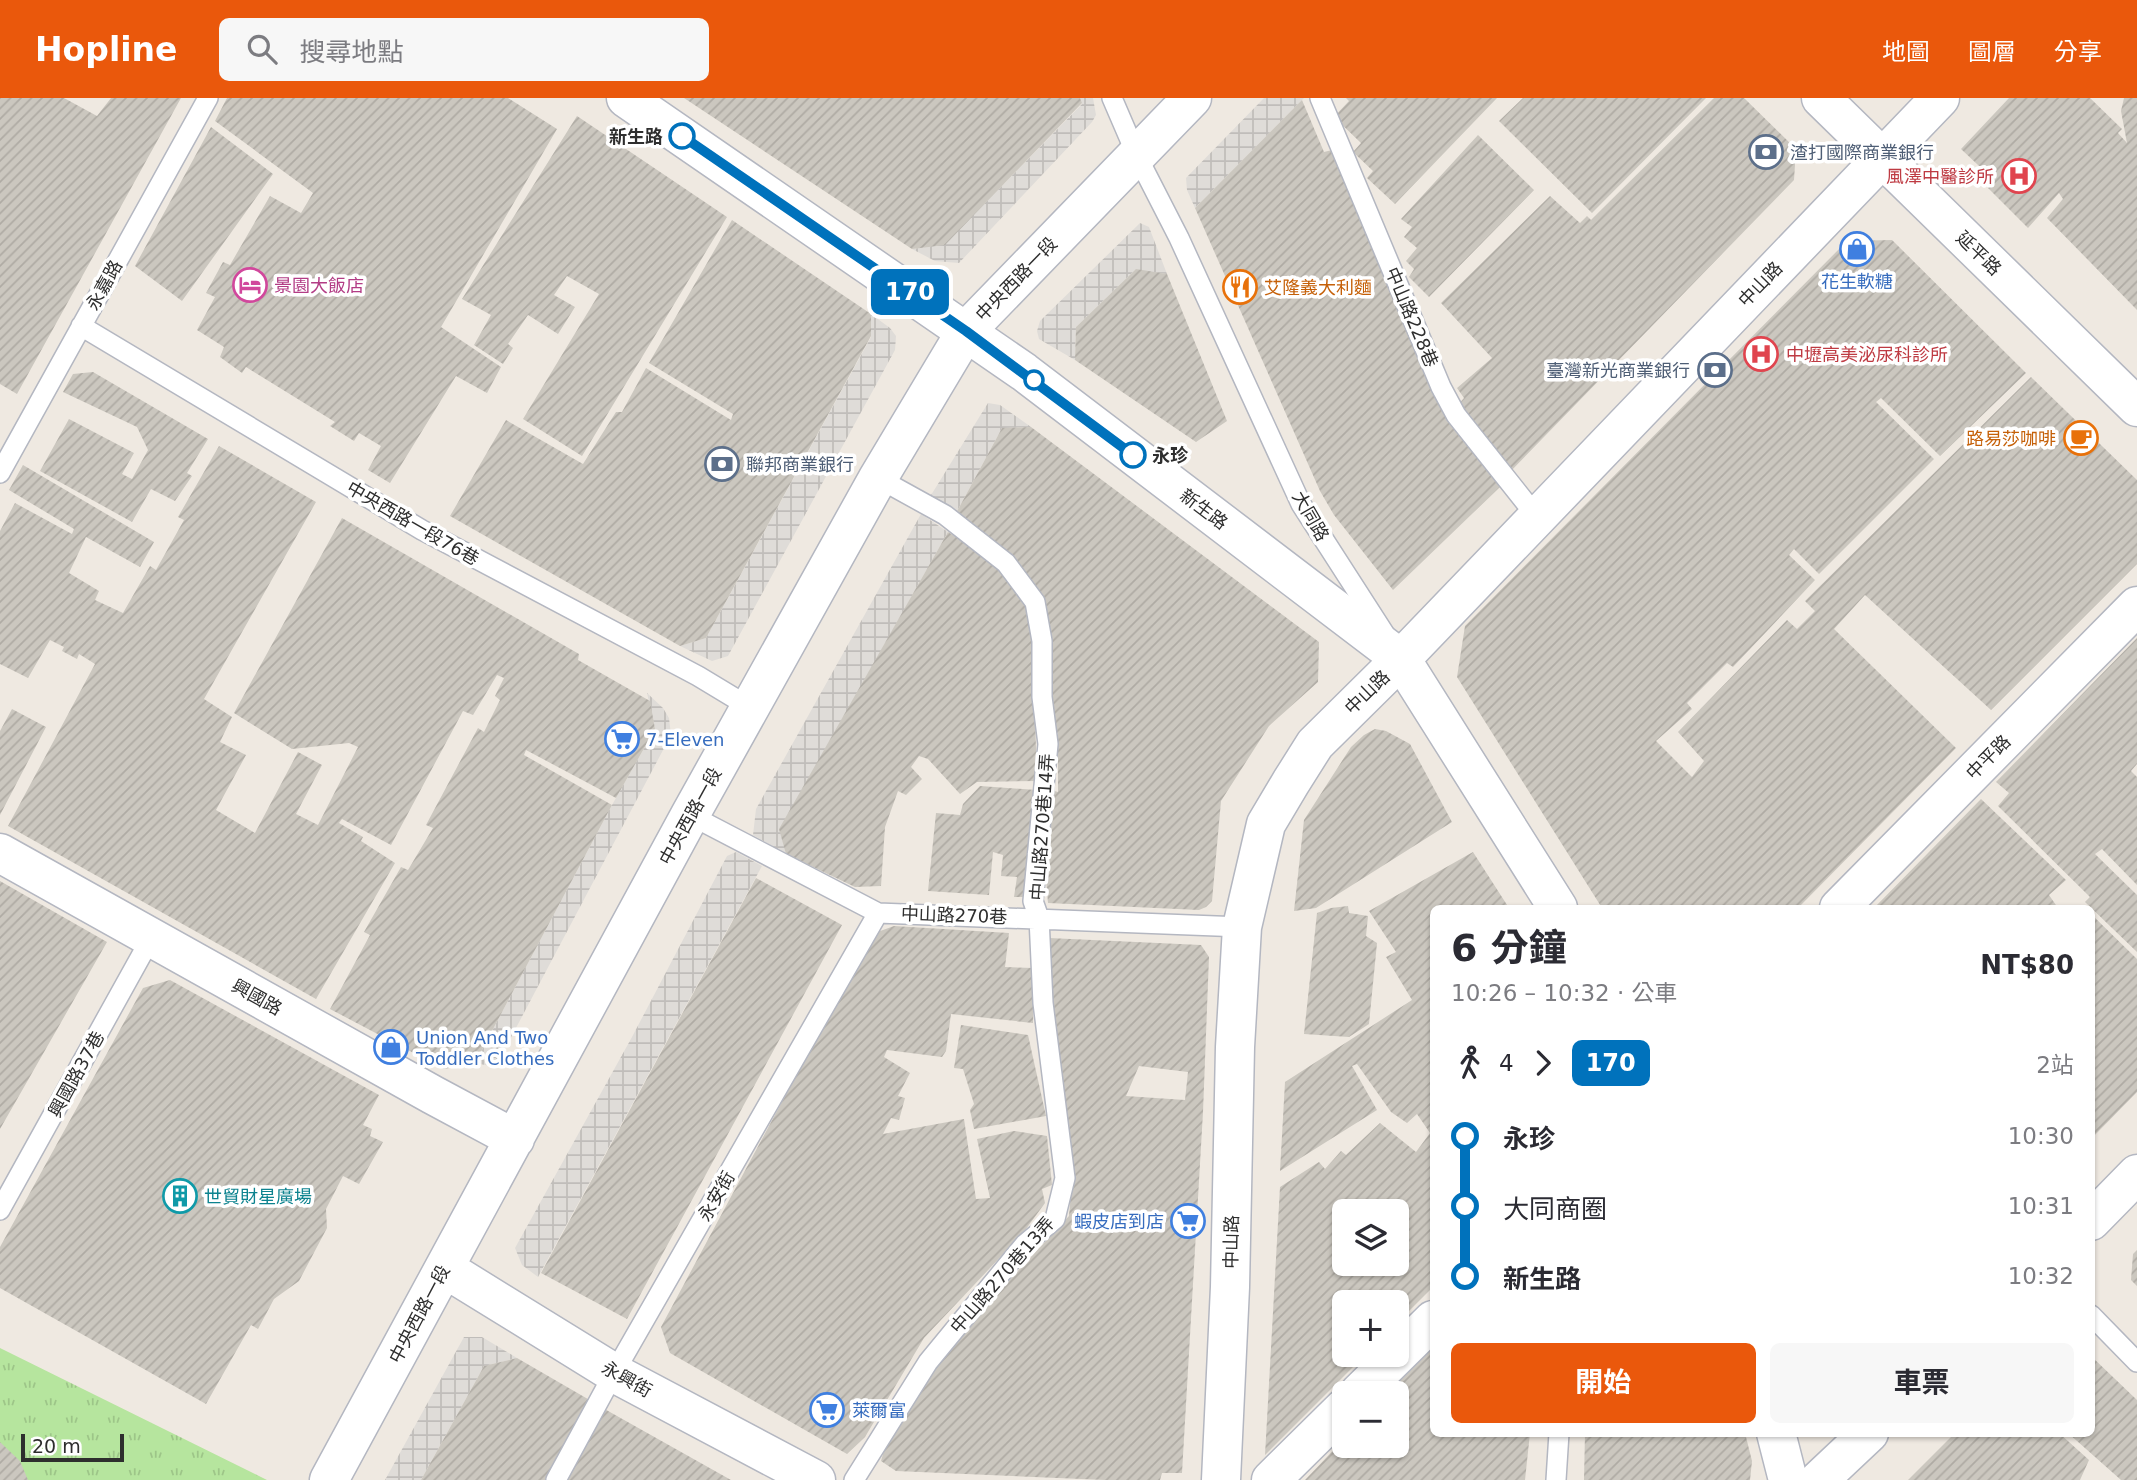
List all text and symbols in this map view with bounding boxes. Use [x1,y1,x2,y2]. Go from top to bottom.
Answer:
search box [219,18,709,81]
text: Hopline [35,30,177,69]
icon: search [243,30,281,68]
text: 搜尋地點 [299,37,403,67]
text: 地圖 [1882,38,1930,66]
text: 圖層 [1968,38,2016,66]
text: 分享 [2054,38,2102,66]
marker: 新生路 [669,123,695,149]
place label: 新生路 [609,126,663,147]
bank icon: 渣打國際商業銀行 [1747,133,1785,171]
place label: 渣打國際商業銀行 [1790,142,1934,163]
hospital icon: 風澤中醫診所 [2000,157,2038,195]
place label: 風澤中醫診所 [1886,166,1994,187]
street label: 延平路 [1952,227,2006,279]
shop icon: 花生軟糖 [1838,230,1876,268]
street label: 中央西路一段 [971,233,1061,325]
street label: 永嘉路 [82,256,126,314]
street label: 中山路 [1734,257,1786,311]
street label: 中山路228巷 [1382,264,1442,370]
hotel icon: 景園大飯店 [231,266,269,304]
restaurant icon: 艾隆義大利麵 [1221,268,1259,306]
line badge: 170 [870,269,950,315]
place label: 花生軟糖 [1821,271,1893,292]
place label: 景園大飯店 [274,275,364,296]
place label: 艾隆義大利麵 [1264,277,1372,298]
text: 170 [885,278,935,306]
hospital icon: 中壢高美泌尿科診所 [1742,335,1780,373]
place label: 中壢高美泌尿科診所 [1786,344,1948,365]
bank icon: 臺灣新光商業銀行 [1696,351,1734,389]
place label: 臺灣新光商業銀行 [1546,360,1690,381]
unlabelled marker [1024,370,1044,390]
cafe icon: 路易莎咖啡 [2062,419,2100,457]
place label: 路易莎咖啡 [1966,428,2056,449]
marker: 永珍 [1120,442,1146,468]
bank icon: 聯邦商業銀行 [703,445,741,483]
place label: 永珍 [1152,445,1189,466]
place label: 聯邦商業銀行 [746,454,854,475]
street label: 中央西路一段76巷 [343,477,483,569]
street label: 新生路 [1176,484,1232,534]
street label: 大同路 [1288,487,1334,545]
street label: 中山路 [1340,666,1394,718]
supermarket icon: 7-Eleven [603,720,641,758]
place label: 7-Eleven [646,729,725,750]
street label: 中平路 [1961,730,2015,784]
street label: 中山路270巷14弄 [1026,753,1058,901]
street label: 中央西路一段 [655,764,725,868]
street label: 中山路270巷 [900,903,1008,927]
text: 6 分鐘 [1451,926,1567,970]
text: NT$80 [1980,950,2074,980]
street label: 興國路 [228,975,286,1019]
text: 10:26 – 10:32 · 公車 [1451,980,1678,1006]
street label: 興國路37巷 [44,1027,108,1121]
place label: Union And Two Toddler Clothes [415,1027,555,1069]
shop icon: Union And Two Toddler Clothes [372,1028,410,1066]
icon: walk [1451,1044,1489,1082]
icon: forward [1524,1044,1562,1082]
text: 170 [1586,1049,1636,1077]
text: 4 [1499,1050,1514,1076]
text: 2站 [2036,1052,2074,1078]
text: 10:30 [2008,1123,2074,1149]
text: 永珍 [1503,1124,1555,1154]
street label: 永安街 [693,1167,739,1225]
building icon: 世貿財星廣場 [161,1177,199,1215]
place label: 世貿財星廣場 [204,1186,312,1207]
text: 10:31 [2008,1193,2074,1219]
text: 大同商圈 [1503,1194,1607,1224]
map controls [1332,1199,1409,1458]
button: layers [1332,1199,1409,1276]
supermarket icon: 蝦皮店到店 [1169,1202,1207,1240]
place label: 蝦皮店到店 [1074,1211,1164,1232]
street label: 中山路270巷13弄 [946,1213,1058,1337]
street label: 中山路 [1220,1215,1242,1269]
street label: 中央西路一段 [384,1261,454,1367]
text: 10:32 [2008,1263,2074,1289]
text: 新生路 [1503,1264,1581,1294]
button: + [1332,1290,1409,1367]
button: 開始 [1451,1343,1756,1423]
button: 車票 [1770,1343,2074,1423]
street label: 永興街 [598,1357,656,1401]
button: − [1332,1381,1409,1458]
supermarket icon: 萊爾富 [808,1391,846,1429]
place label: 萊爾富 [852,1400,906,1421]
scale bar [21,1431,124,1463]
text: 20 m [32,1435,81,1457]

